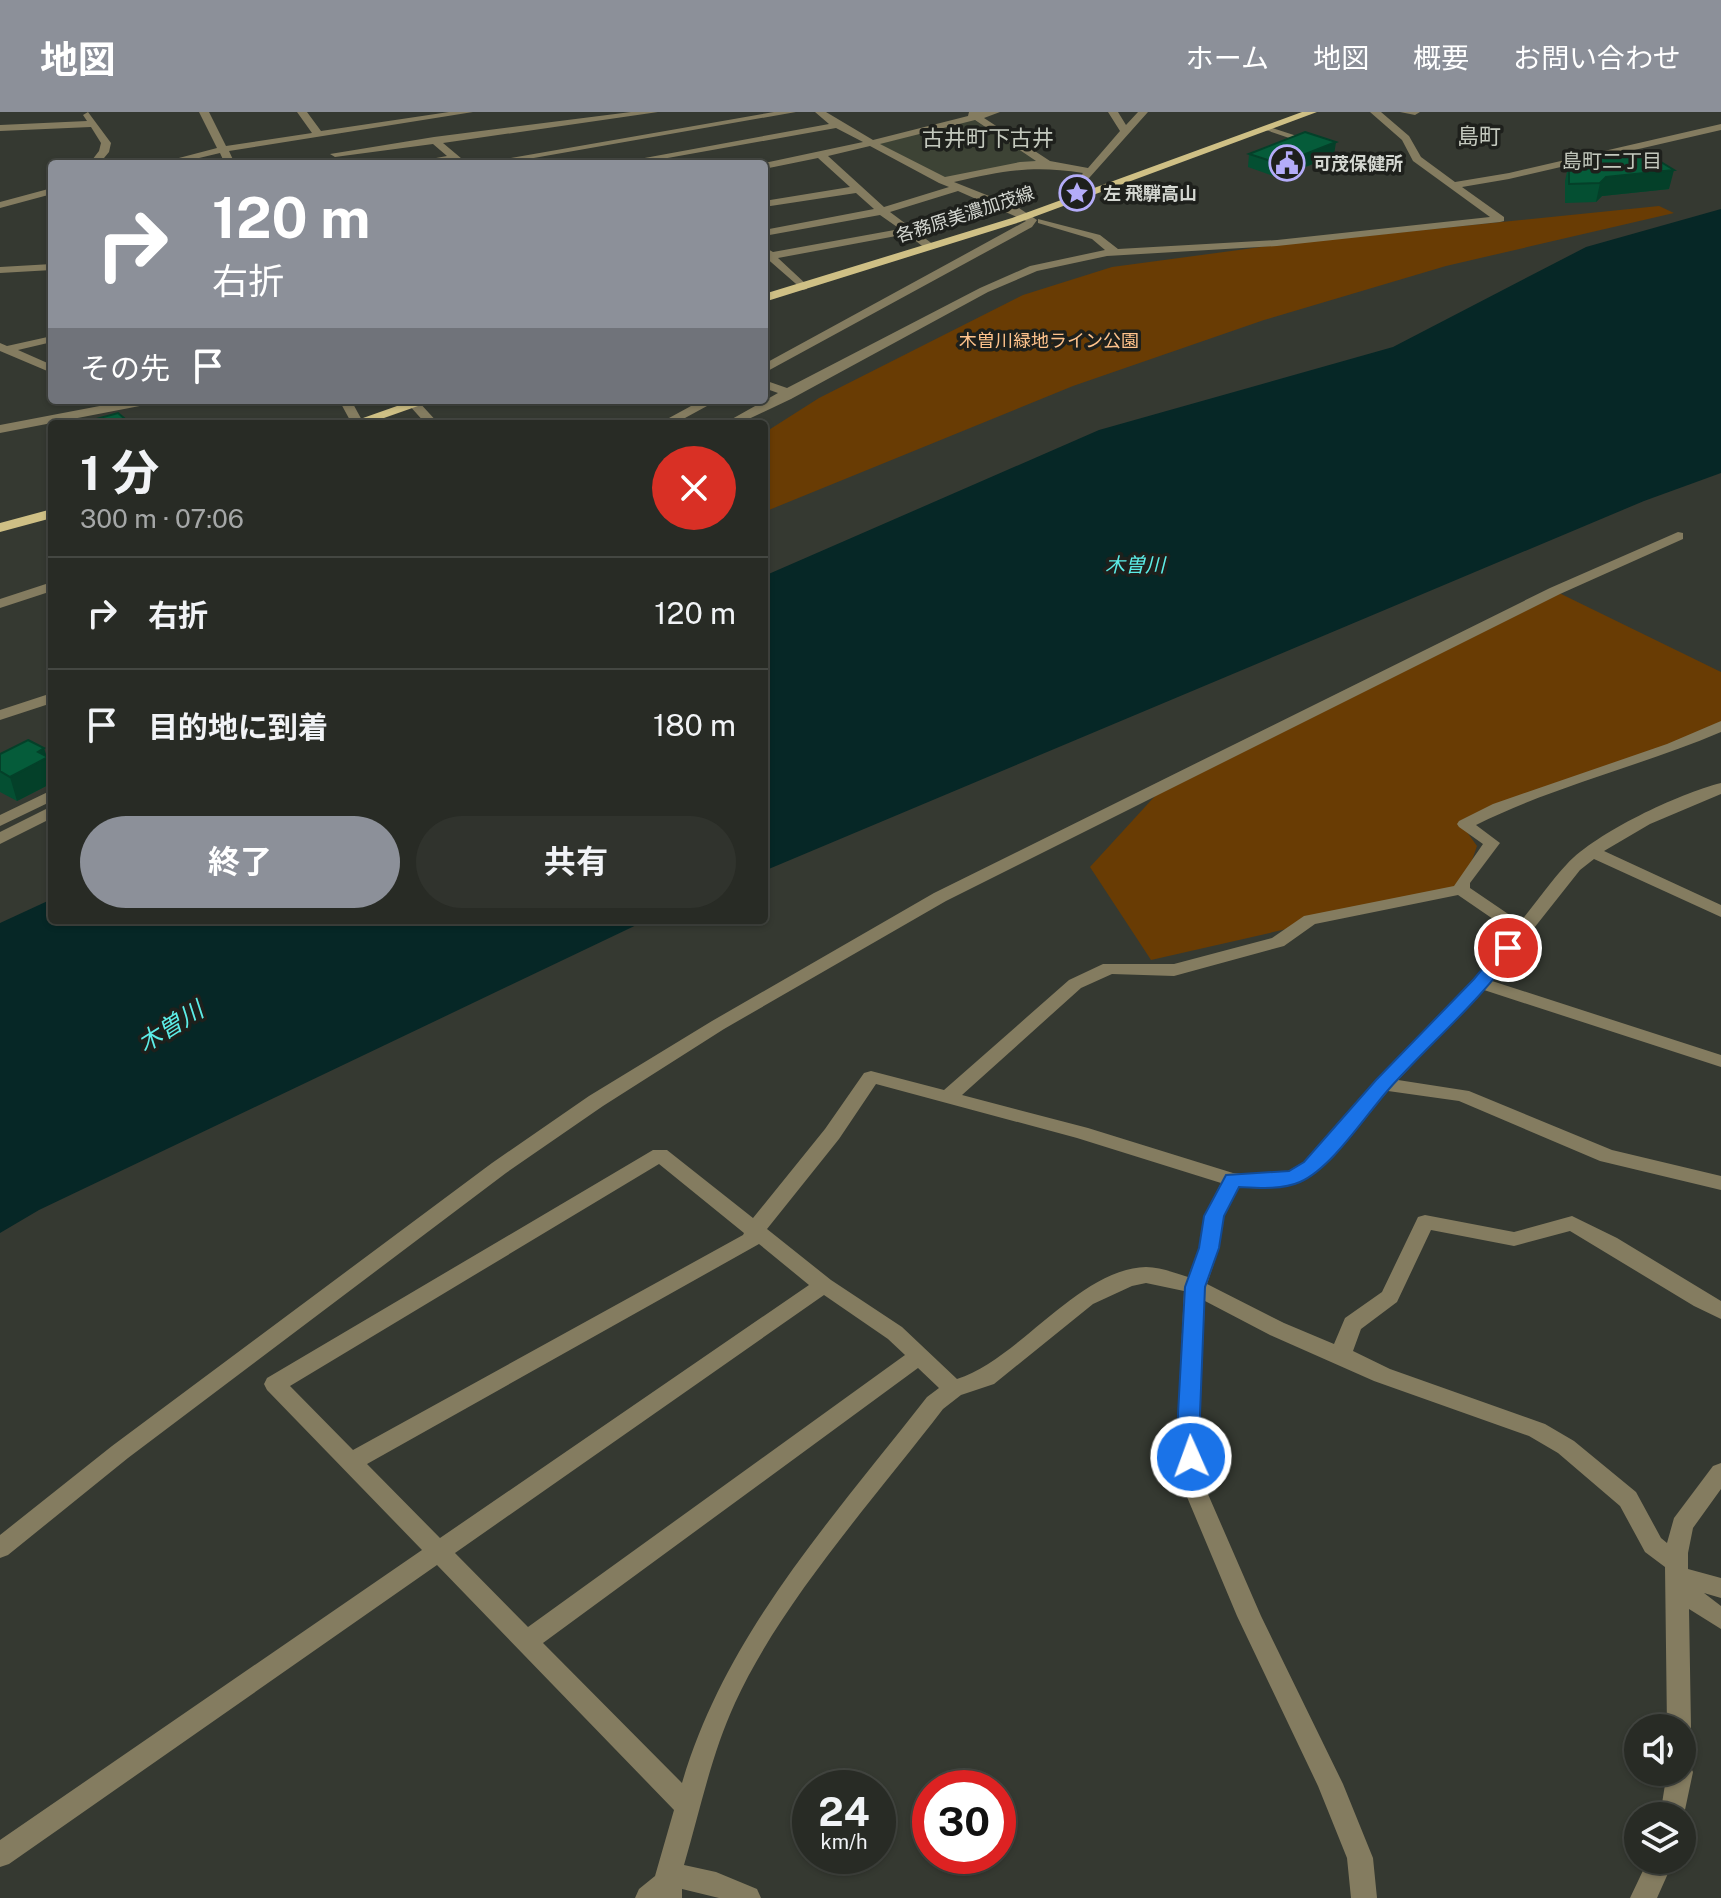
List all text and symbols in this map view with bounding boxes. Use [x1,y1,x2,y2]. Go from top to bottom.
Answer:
text: 地図 [40,37,116,82]
text: ホーム [1186,41,1269,74]
text: 地図 [1313,41,1369,74]
text: 概要 [1413,41,1469,74]
text: お問い合わせ [1513,41,1681,74]
district label: 島町 [1457,123,1501,149]
district label: 古井町下古井 [922,125,1054,151]
public building icon: 可茂保健所 [1268,144,1306,182]
district label: 島町二丁目 [1562,149,1662,173]
place label: 可茂保健所 [1313,153,1403,174]
place icon: 左 飛騨高山 [1058,174,1096,212]
street label: 各務原美濃加茂線 [893,182,1037,246]
place label: 左 飛騨高山 [1103,183,1197,204]
text: 120 m [212,185,370,251]
icon: right [80,192,184,296]
text: 右折 [212,260,284,302]
park label: 木曽川緑地ライン公園 [959,330,1139,351]
icon: arrive [186,344,230,388]
text: その先 [80,350,170,386]
text: 1 分 [80,444,159,501]
button: close [652,446,736,530]
text: 300 m · 07:06 [80,503,244,534]
water label: 木曽川 [1105,553,1167,577]
icon: right [80,591,124,635]
text: 120 m [654,595,736,631]
text: 右折 [148,597,208,633]
icon: arrive [80,703,124,747]
text: 180 m [653,707,736,743]
text: 目的地に到着 [148,709,328,745]
button: 終了 [80,816,400,908]
button: 共有 [416,816,736,908]
pin [1474,914,1542,982]
icon: arrive [1486,926,1530,970]
water label: 木曽川 [132,993,210,1057]
position arrow [1149,1415,1233,1499]
map controls [1624,1714,1696,1874]
button: sound [1624,1714,1696,1786]
speed limit sign: 30 [912,1770,1016,1874]
text: 24 [818,1788,870,1835]
button: layers [1624,1802,1696,1874]
text: km/h [820,1830,868,1854]

